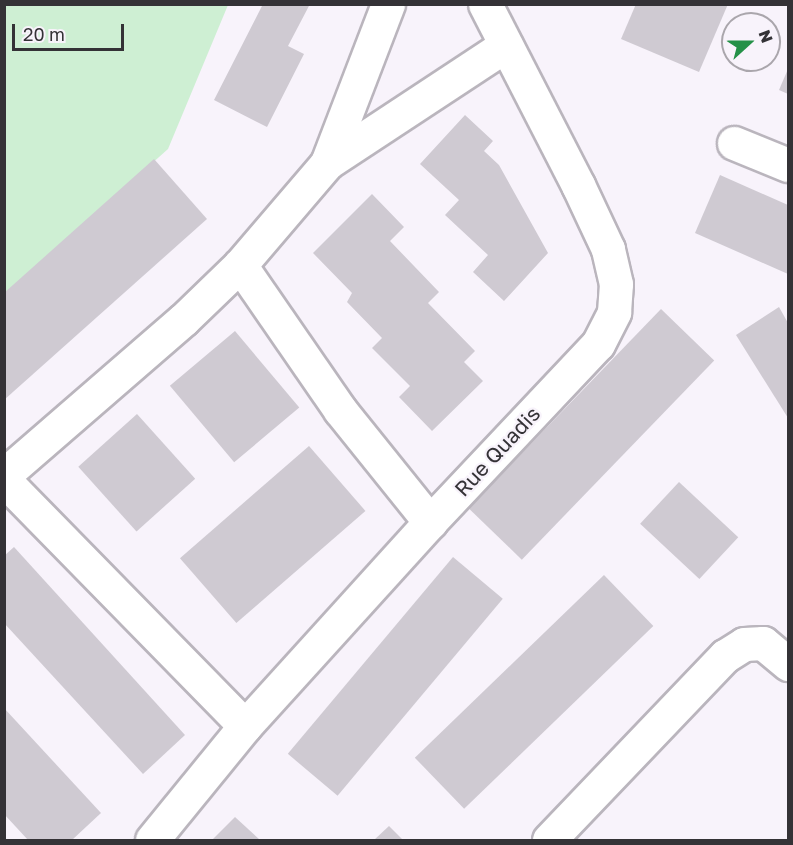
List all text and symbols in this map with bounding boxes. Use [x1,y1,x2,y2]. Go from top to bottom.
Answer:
scale bar [15,12,128,50]
north arrow [721,12,781,72]
text: 20 m [23,23,65,45]
text: N [754,27,777,46]
street label: Rue Quadis [449,401,545,501]

